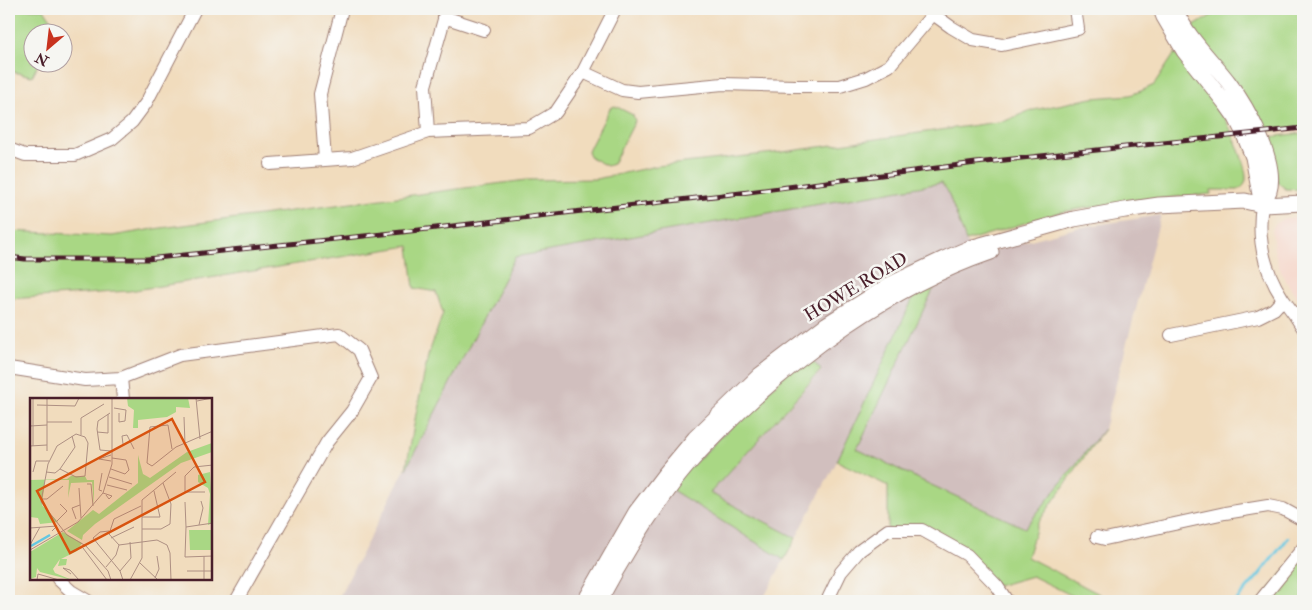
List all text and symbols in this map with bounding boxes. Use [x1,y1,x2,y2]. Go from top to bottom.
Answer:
north arrow [22,22,72,72]
text: N [32,48,53,70]
street label: HOWE ROAD [800,247,912,327]
inset map [30,398,212,580]

